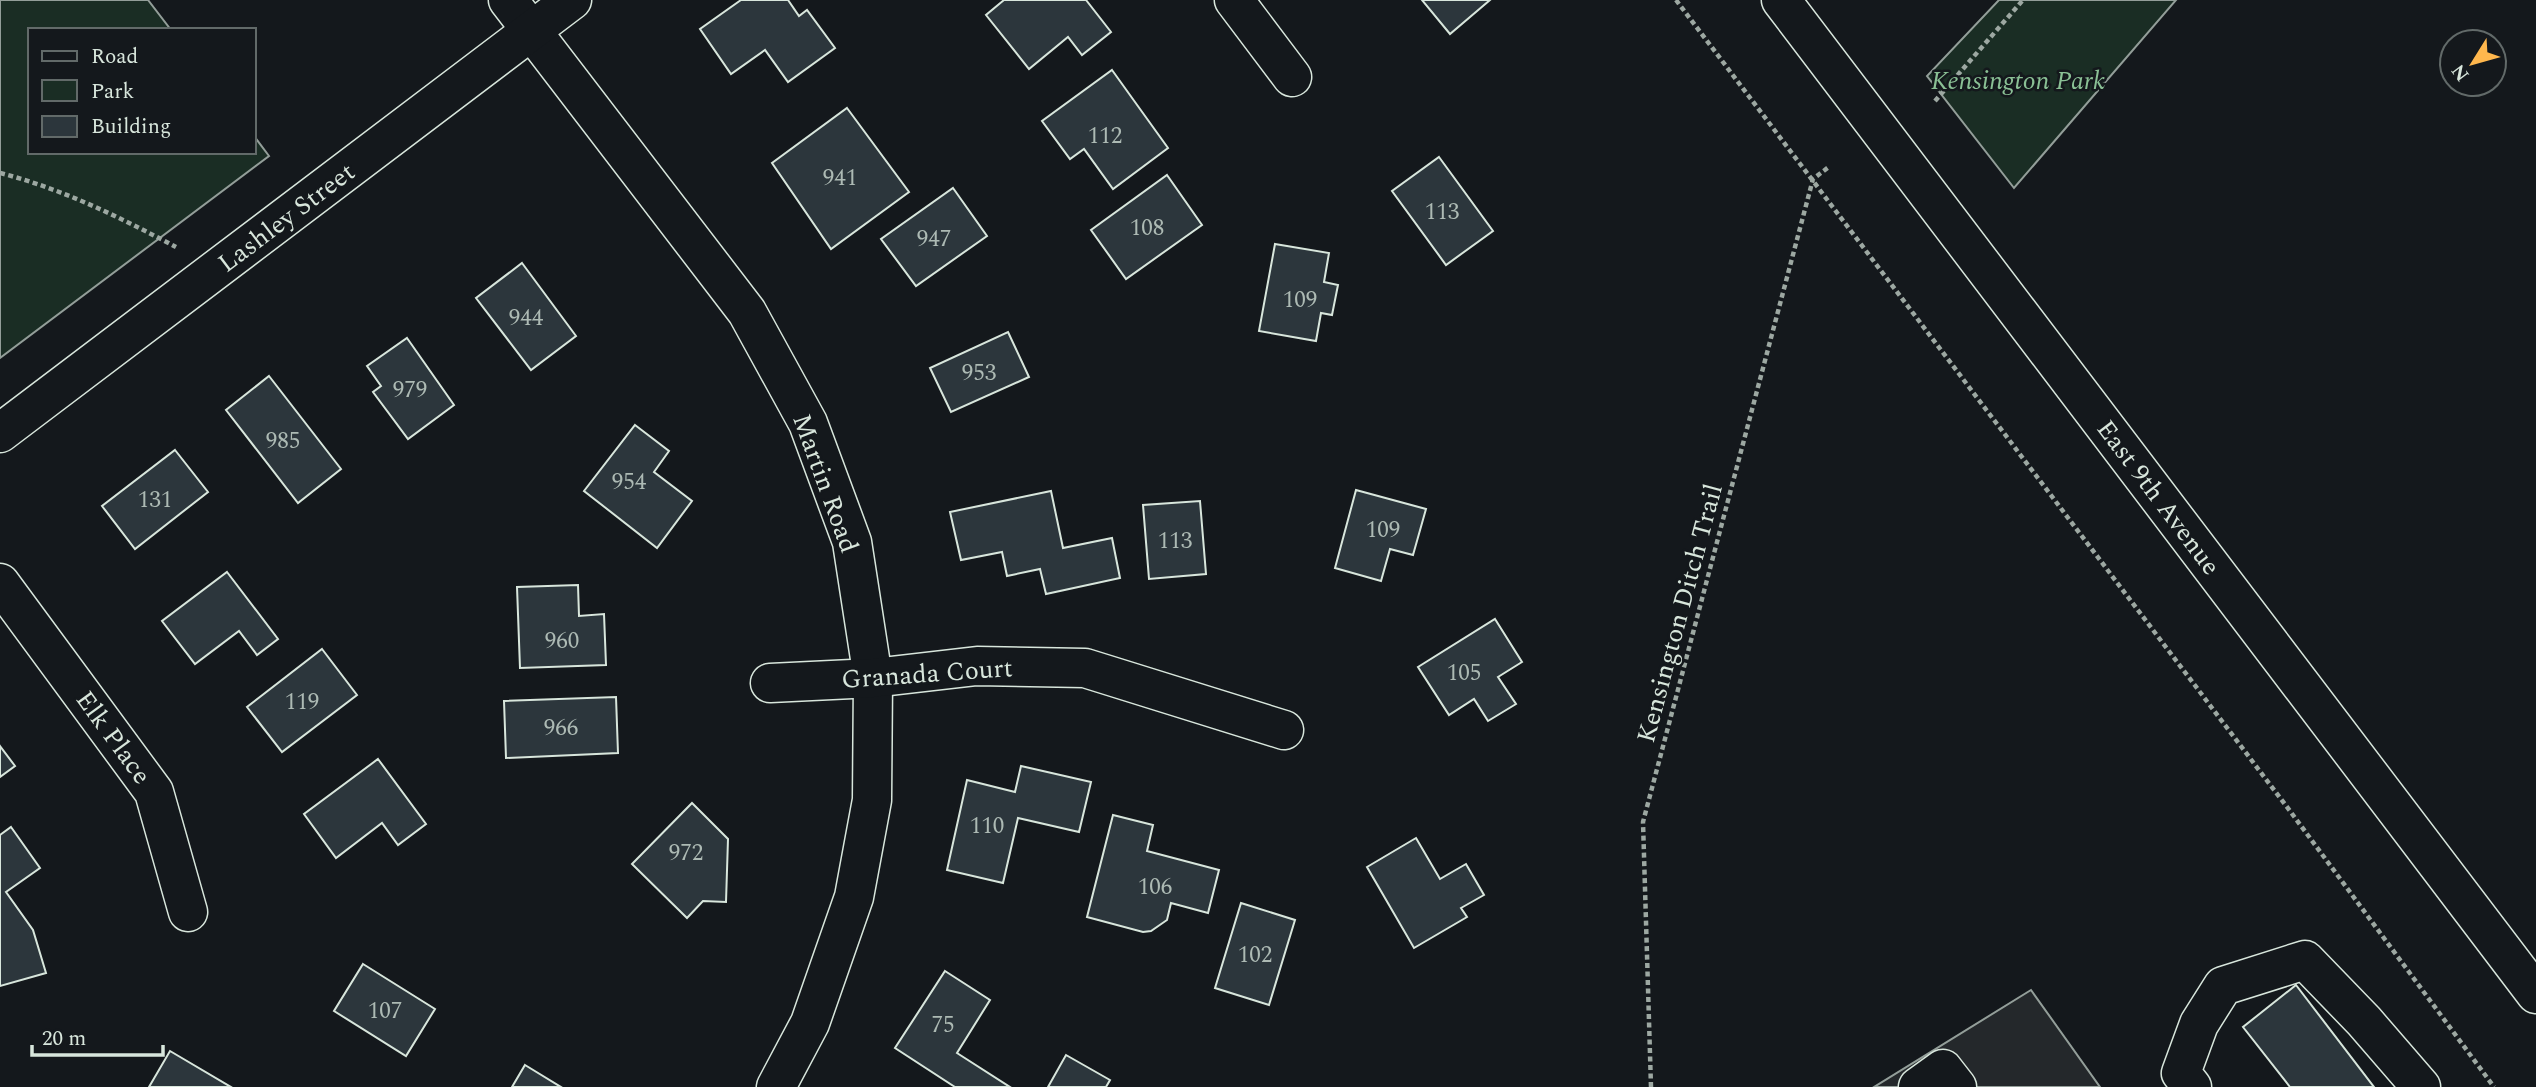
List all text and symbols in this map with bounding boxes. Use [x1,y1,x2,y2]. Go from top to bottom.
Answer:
legend [28,28,256,154]
north arrow [2438,28,2508,98]
text: Road [91,41,138,73]
text: N [2444,57,2477,87]
park label: Kensington Park [1931,61,2105,101]
text: Park [91,76,135,108]
text: Building [91,111,171,143]
house number: 112 [1088,119,1122,154]
street label: Lashley Street [209,153,364,283]
house number: 941 [823,161,857,196]
house number: 113 [1425,195,1459,230]
house number: 108 [1130,211,1164,246]
house number: 947 [917,222,951,257]
house number: 109 [1283,283,1317,318]
house number: 944 [509,301,544,336]
house number: 953 [962,356,996,391]
house number: 979 [393,373,427,408]
street label: Martin Road [781,408,869,559]
street label: East 9th Avenue [2086,411,2230,584]
house number: 985 [266,424,300,459]
house number: 954 [612,465,647,500]
street label: Kensington Ditch Trail [1626,479,1734,747]
house number: 131 [138,483,172,518]
house number: 109 [1366,513,1400,548]
house number: 113 [1158,524,1192,559]
house number: 960 [545,624,579,659]
street label: Granada Court [840,648,1014,700]
house number: 105 [1447,656,1481,691]
street label: Elk Place [65,682,161,793]
house number: 119 [285,685,319,720]
house number: 966 [544,711,578,746]
house number: 110 [970,809,1004,844]
house number: 972 [669,836,703,871]
house number: 106 [1138,870,1172,905]
house number: 102 [1238,938,1272,973]
house number: 107 [368,994,402,1029]
house number: 75 [932,1008,955,1043]
scale bar [32,1014,163,1058]
text: 20 m [42,1023,86,1055]

